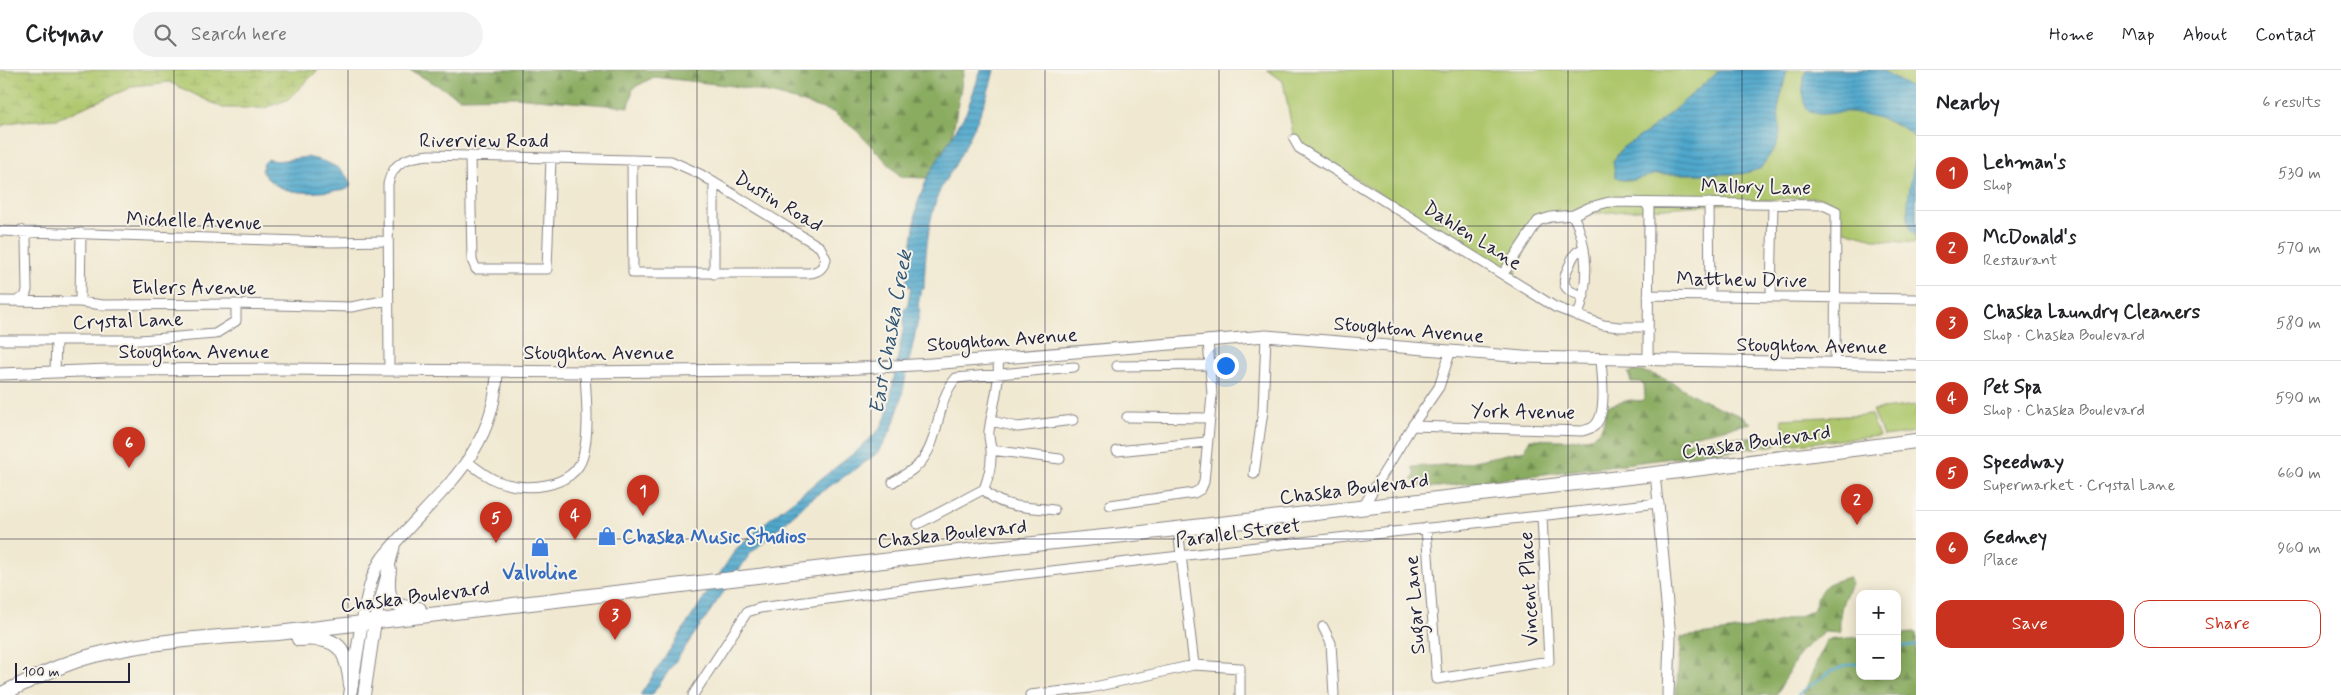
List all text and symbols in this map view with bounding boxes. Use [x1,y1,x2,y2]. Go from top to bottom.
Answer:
search box [133,12,483,57]
text: Citynav [25,19,103,50]
icon: search [151,21,179,49]
text: Search here [191,22,287,47]
text: Home [2049,23,2094,47]
text: Map [2122,23,2155,47]
text: About [2183,23,2227,47]
text: Contact [2255,23,2316,47]
text: Nearby [1936,89,2000,117]
text: 6 results [2262,92,2321,113]
street label: Riverview Road [419,128,549,155]
text: Lehman's [1983,150,2066,175]
text: 1 [1948,163,1956,184]
text: 530 m [2278,163,2321,184]
street label: Dustin Road [729,165,828,239]
street label: Mallory Lane [1701,173,1811,202]
text: Shop [1983,175,2012,196]
street label: Dahlen Lane [1418,195,1527,277]
street label: Michelle Avenue [126,206,262,237]
text: McDonald's [1983,225,2076,250]
text: 2 [1948,238,1956,259]
text: 570 m [2277,238,2321,259]
water label: East Chaska Creek [863,247,919,416]
text: Restaurant [1983,250,2057,271]
street label: Matthew Drive [1676,266,1808,295]
street label: Ehlers Avenue [132,275,256,302]
text: Chaska Laundry Cleaners [1983,300,2200,325]
street label: Crystal Lane [72,306,184,337]
street label: Stoughton Avenue [1332,310,1485,352]
text: 3 [1948,313,1956,334]
text: 580 m [2276,313,2321,334]
street label: Stoughton Avenue [926,322,1079,360]
text: Shop · Chaska Boulevard [1983,325,2145,346]
street label: Stoughton Avenue [1736,332,1888,362]
street label: Stoughton Avenue [118,339,270,367]
street label: Stoughton Avenue [523,340,675,368]
your location [1213,353,1239,379]
text: Pet Spa [1983,375,2042,400]
text: 4 [1947,388,1957,409]
text: 590 m [2275,388,2321,409]
street label: York Avenue [1471,398,1575,427]
text: Shop · Chaska Boulevard [1983,400,2145,421]
street label: Chaska Boulevard [1680,419,1832,466]
pin: 6 [113,427,145,468]
text: Speedway [1983,450,2064,475]
text: 5 [1947,463,1957,484]
text: 660 m [2277,463,2321,484]
street label: Chaska Boulevard [1278,467,1430,512]
pin: 1 [627,475,659,516]
text: Supermarket · Crystal Lane [1983,475,2175,496]
pin: 2 [1841,484,1873,525]
pin: 4 [559,499,591,540]
pin: 5 [480,502,512,543]
street label: Parallel Street [1174,512,1302,555]
street label: Chaska Boulevard [876,513,1028,556]
place label: Chaska Music Studios [622,524,806,551]
shop icon: Chaska Music Studios [596,525,618,547]
text: Gedney [1983,525,2047,550]
street label: Vincent Place [1513,531,1546,647]
shop icon: Valvoline [529,536,551,558]
text: 6 [1948,538,1956,559]
text: 960 m [2278,538,2321,559]
text: Place [1983,550,2018,571]
street label: Sugar Lane [1399,554,1434,655]
place label: Valvoline [502,560,578,587]
street label: Chaska Boulevard [339,575,491,620]
map controls [1856,590,1901,680]
button: + [1856,590,1901,635]
pin: 3 [599,599,631,640]
button: Save [1936,600,2124,648]
button: Share [2134,600,2321,648]
button: − [1856,635,1901,680]
scale bar [15,660,130,683]
text: 100 m [22,663,60,681]

